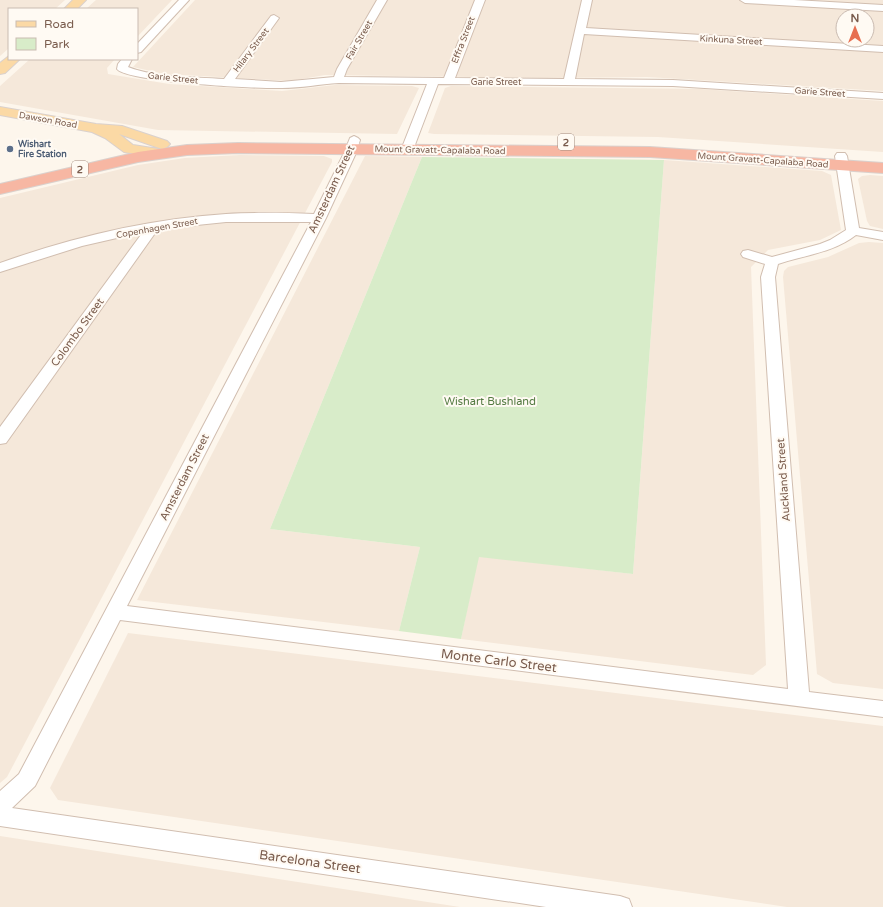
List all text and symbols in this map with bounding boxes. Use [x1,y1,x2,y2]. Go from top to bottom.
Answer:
legend [8,8,138,60]
north arrow [835,8,875,48]
text: N [851,12,859,25]
street label: Effra Street [450,15,478,65]
text: Road [44,17,74,31]
street label: Fair Street [344,18,375,62]
street label: Hilary Street [231,26,272,75]
street label: Kinkuna Street [699,33,763,48]
text: Park [44,37,70,51]
street label: Garie Street [147,70,199,87]
street label: Garie Street [471,77,522,88]
street label: Garie Street [794,85,846,100]
street label: Dawson Road [18,110,78,131]
road number: 2 [558,134,574,150]
place label: Wishart Fire Station [18,139,67,160]
street label: Amsterdam Street [305,143,358,235]
marker: Wishart Fire Station [5,144,15,154]
street label: Mount Gravatt-Capalaba Road [374,144,506,157]
street label: Mount Gravatt-Capalaba Road [697,150,829,171]
road number: 2 [72,161,88,177]
street label: Copenhagen Street [115,216,199,241]
street label: Colombo Street [48,295,107,369]
park label: Wishart Bushland [444,395,536,408]
street label: Amsterdam Street [157,432,212,523]
street label: Auckland Street [774,438,793,522]
street label: Monte Carlo Street [440,646,558,676]
street label: Barcelona Street [258,847,362,877]

